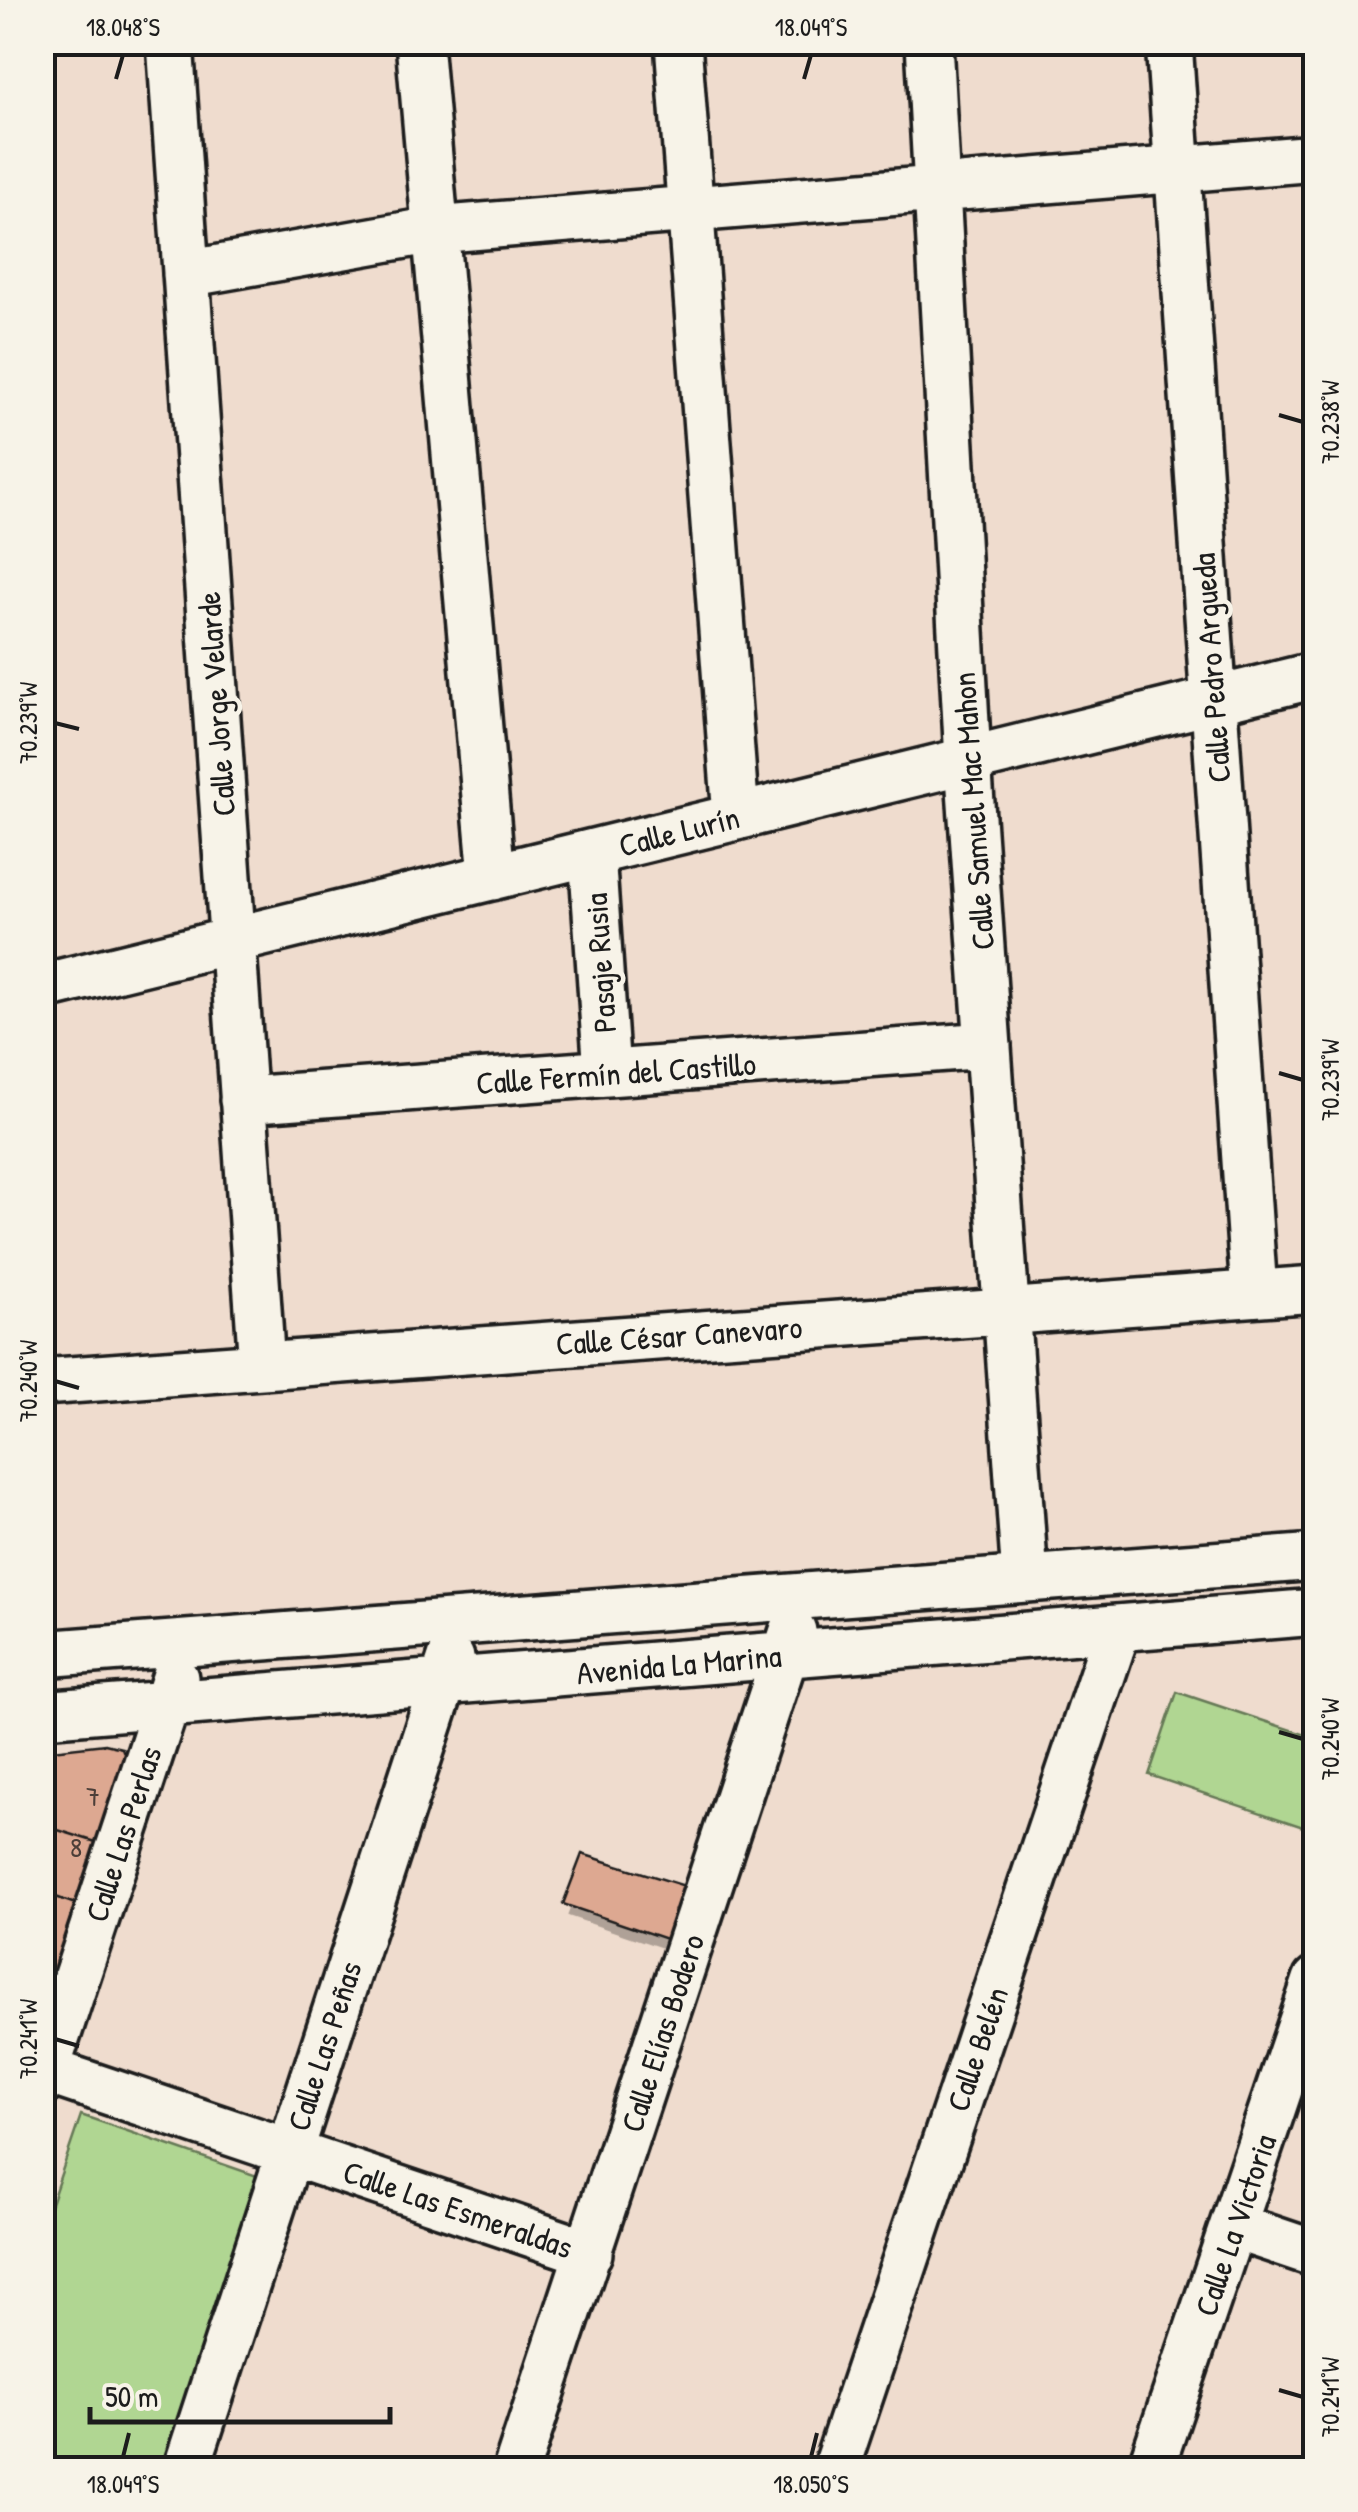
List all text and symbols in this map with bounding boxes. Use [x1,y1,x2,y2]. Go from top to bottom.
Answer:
text: 18.048°S [86,10,160,44]
text: 18.049°S [775,10,847,44]
text: 70.238°W [1313,379,1347,464]
street label: Calle Pedro Argueda [1182,552,1240,784]
street label: Calle Jorge Velarde [187,590,245,818]
street label: Calle Samuel Mac Mahon [942,671,1004,951]
text: 70.239°W [11,681,45,764]
street label: Calle Lurín [614,795,744,867]
street label: Pasaje Rusia [574,892,626,1034]
text: 70.239°W [1313,1038,1347,1121]
street label: Calle Fermín del Castillo [475,1042,757,1104]
street label: Calle César Canevaro [554,1305,804,1365]
text: 70.240°W [11,1339,45,1422]
street label: Avenida La Marina [575,1634,783,1694]
text: 70.240°W [1313,1697,1347,1780]
street label: Calle Las Perlas [74,1741,172,1927]
house number: 7 [86,1777,100,1815]
house number: 8 [70,1828,82,1866]
street label: Calle Elías Bodero [610,1929,714,2137]
street label: Calle Las Peñas [276,1956,372,2136]
street label: Calle Belén [936,1981,1018,2117]
text: 70.241°W [11,1998,45,2079]
street label: Calle La Victoria [1184,2129,1286,2321]
street label: Calle Las Esmeraldas [338,2150,578,2268]
text: 70.241°W [1313,2356,1347,2437]
scale bar [90,2362,390,2424]
text: 50 m [105,2376,158,2416]
text: 18.049°S [87,2467,159,2501]
text: 18.050°S [773,2467,849,2501]

